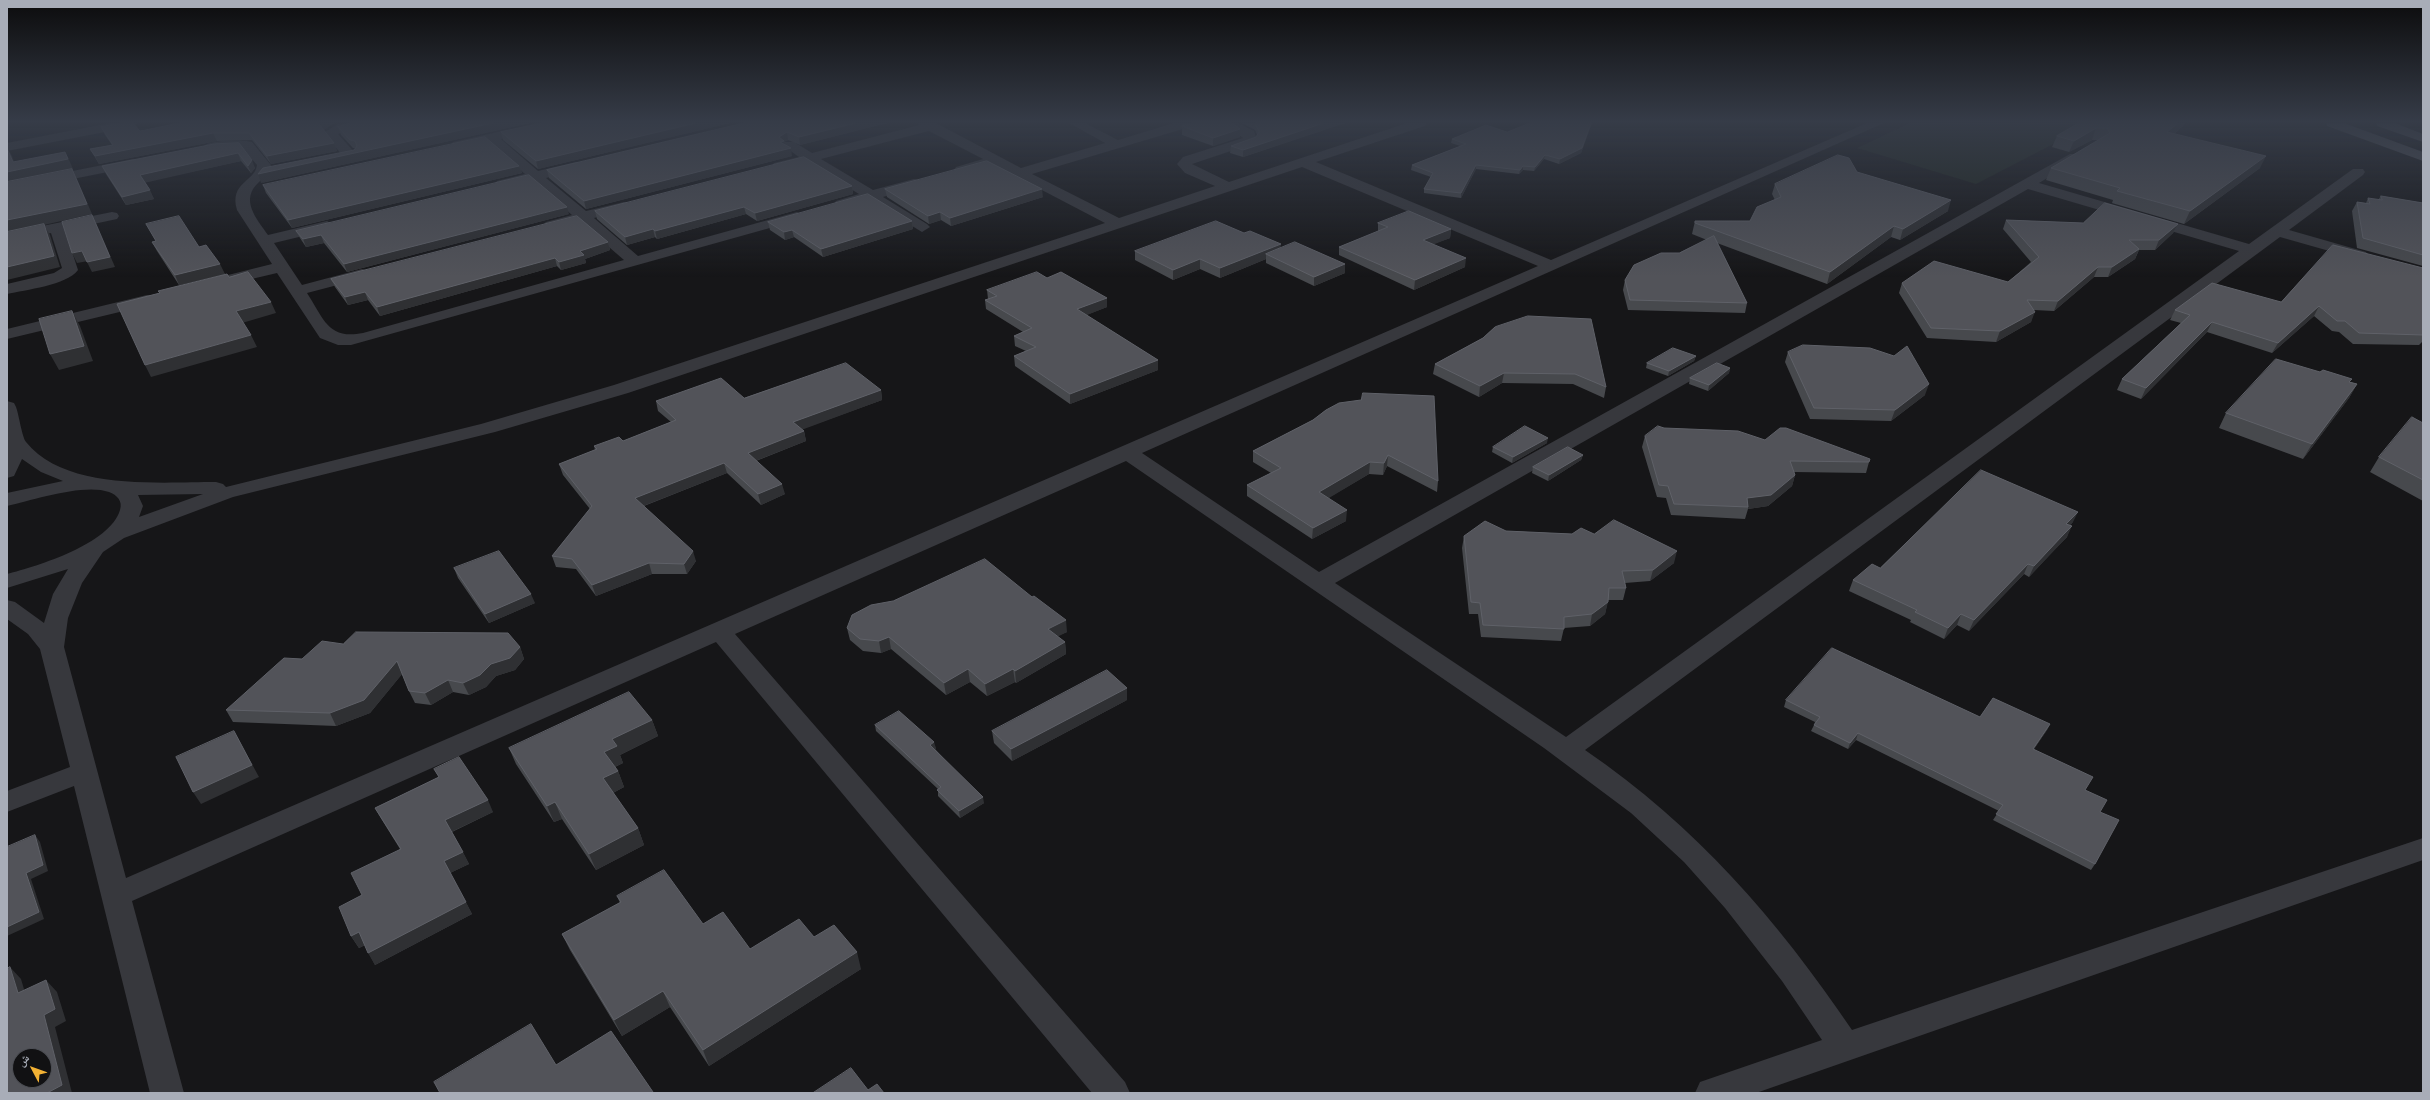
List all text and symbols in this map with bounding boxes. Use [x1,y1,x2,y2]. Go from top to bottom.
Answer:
north arrow [12,1048,52,1088]
text: ش [14,1051,33,1070]

